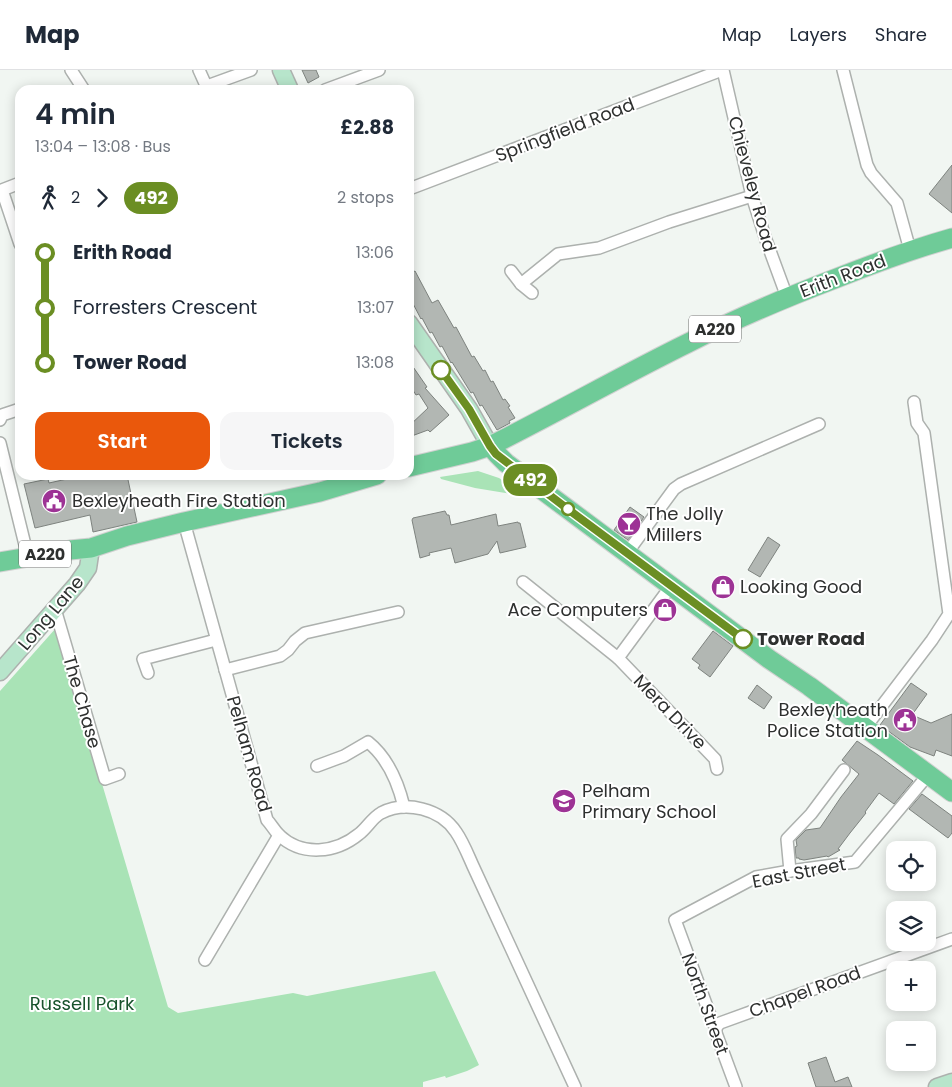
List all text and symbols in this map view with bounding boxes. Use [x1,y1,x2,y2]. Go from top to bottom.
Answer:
text: Map [25,18,80,51]
text: Map [722,22,762,47]
text: Layers [790,22,847,47]
text: Share [875,22,927,47]
street label: Springfield Road [492,91,638,168]
text: 4 min [35,95,116,134]
street label: Chieveley Road [722,113,783,255]
text: £2.88 [341,114,394,141]
text: 13:04 – 13:08 · Bus [35,135,171,158]
icon: walk [35,184,63,212]
icon: forward [88,184,116,212]
text: 492 [134,185,168,210]
text: 2 [71,186,80,209]
text: 2 stops [337,186,394,209]
text: Erith Road [73,239,172,266]
text: 13:06 [356,241,394,264]
street label: Erith Road [796,248,889,303]
text: Forresters Crescent [73,294,257,321]
text: 13:07 [357,296,394,319]
road number: A220 [689,315,741,342]
text: Tower Road [73,349,187,376]
text: 13:08 [356,351,394,374]
unlabelled marker [431,360,451,380]
button: Start [35,412,210,470]
button: Tickets [220,412,394,470]
line badge: 492 [501,464,559,496]
text: 492 [513,467,547,492]
public building icon: Bexleyheath Fire Station [41,488,67,514]
place label: Bexleyheath Fire Station [72,488,286,513]
place label: The Jolly Millers [646,501,723,547]
unlabelled marker [561,502,575,516]
bar icon: The Jolly Millers [616,511,642,537]
road number: A220 [19,540,71,568]
street label: Long Lane [12,570,89,655]
shop icon: Looking Good [710,574,736,600]
place label: Looking Good [740,574,862,599]
place label: Ace Computers [508,597,648,622]
shop icon: Ace Computers [652,597,678,623]
place label: Tower Road [757,626,865,651]
marker: Tower Road [733,629,753,649]
street label: The Chase [57,653,108,751]
street label: Mera Drive [628,669,713,755]
street label: Pelham Road [221,693,278,815]
place label: Bexleyheath Police Station [767,697,888,743]
public building icon: Bexleyheath Police Station [892,707,918,733]
place label: Pelham Primary School [582,778,716,824]
school or university icon: Pelham Primary School [551,788,577,814]
map controls [886,841,936,1071]
button: locate [886,841,936,891]
street label: East Street [750,851,848,894]
button: layers [886,901,936,951]
street label: North Street [676,950,735,1058]
street label: Chapel Road [746,960,864,1023]
button: + [886,961,936,1011]
park label: Russell Park [30,991,135,1016]
button: − [886,1021,936,1071]

